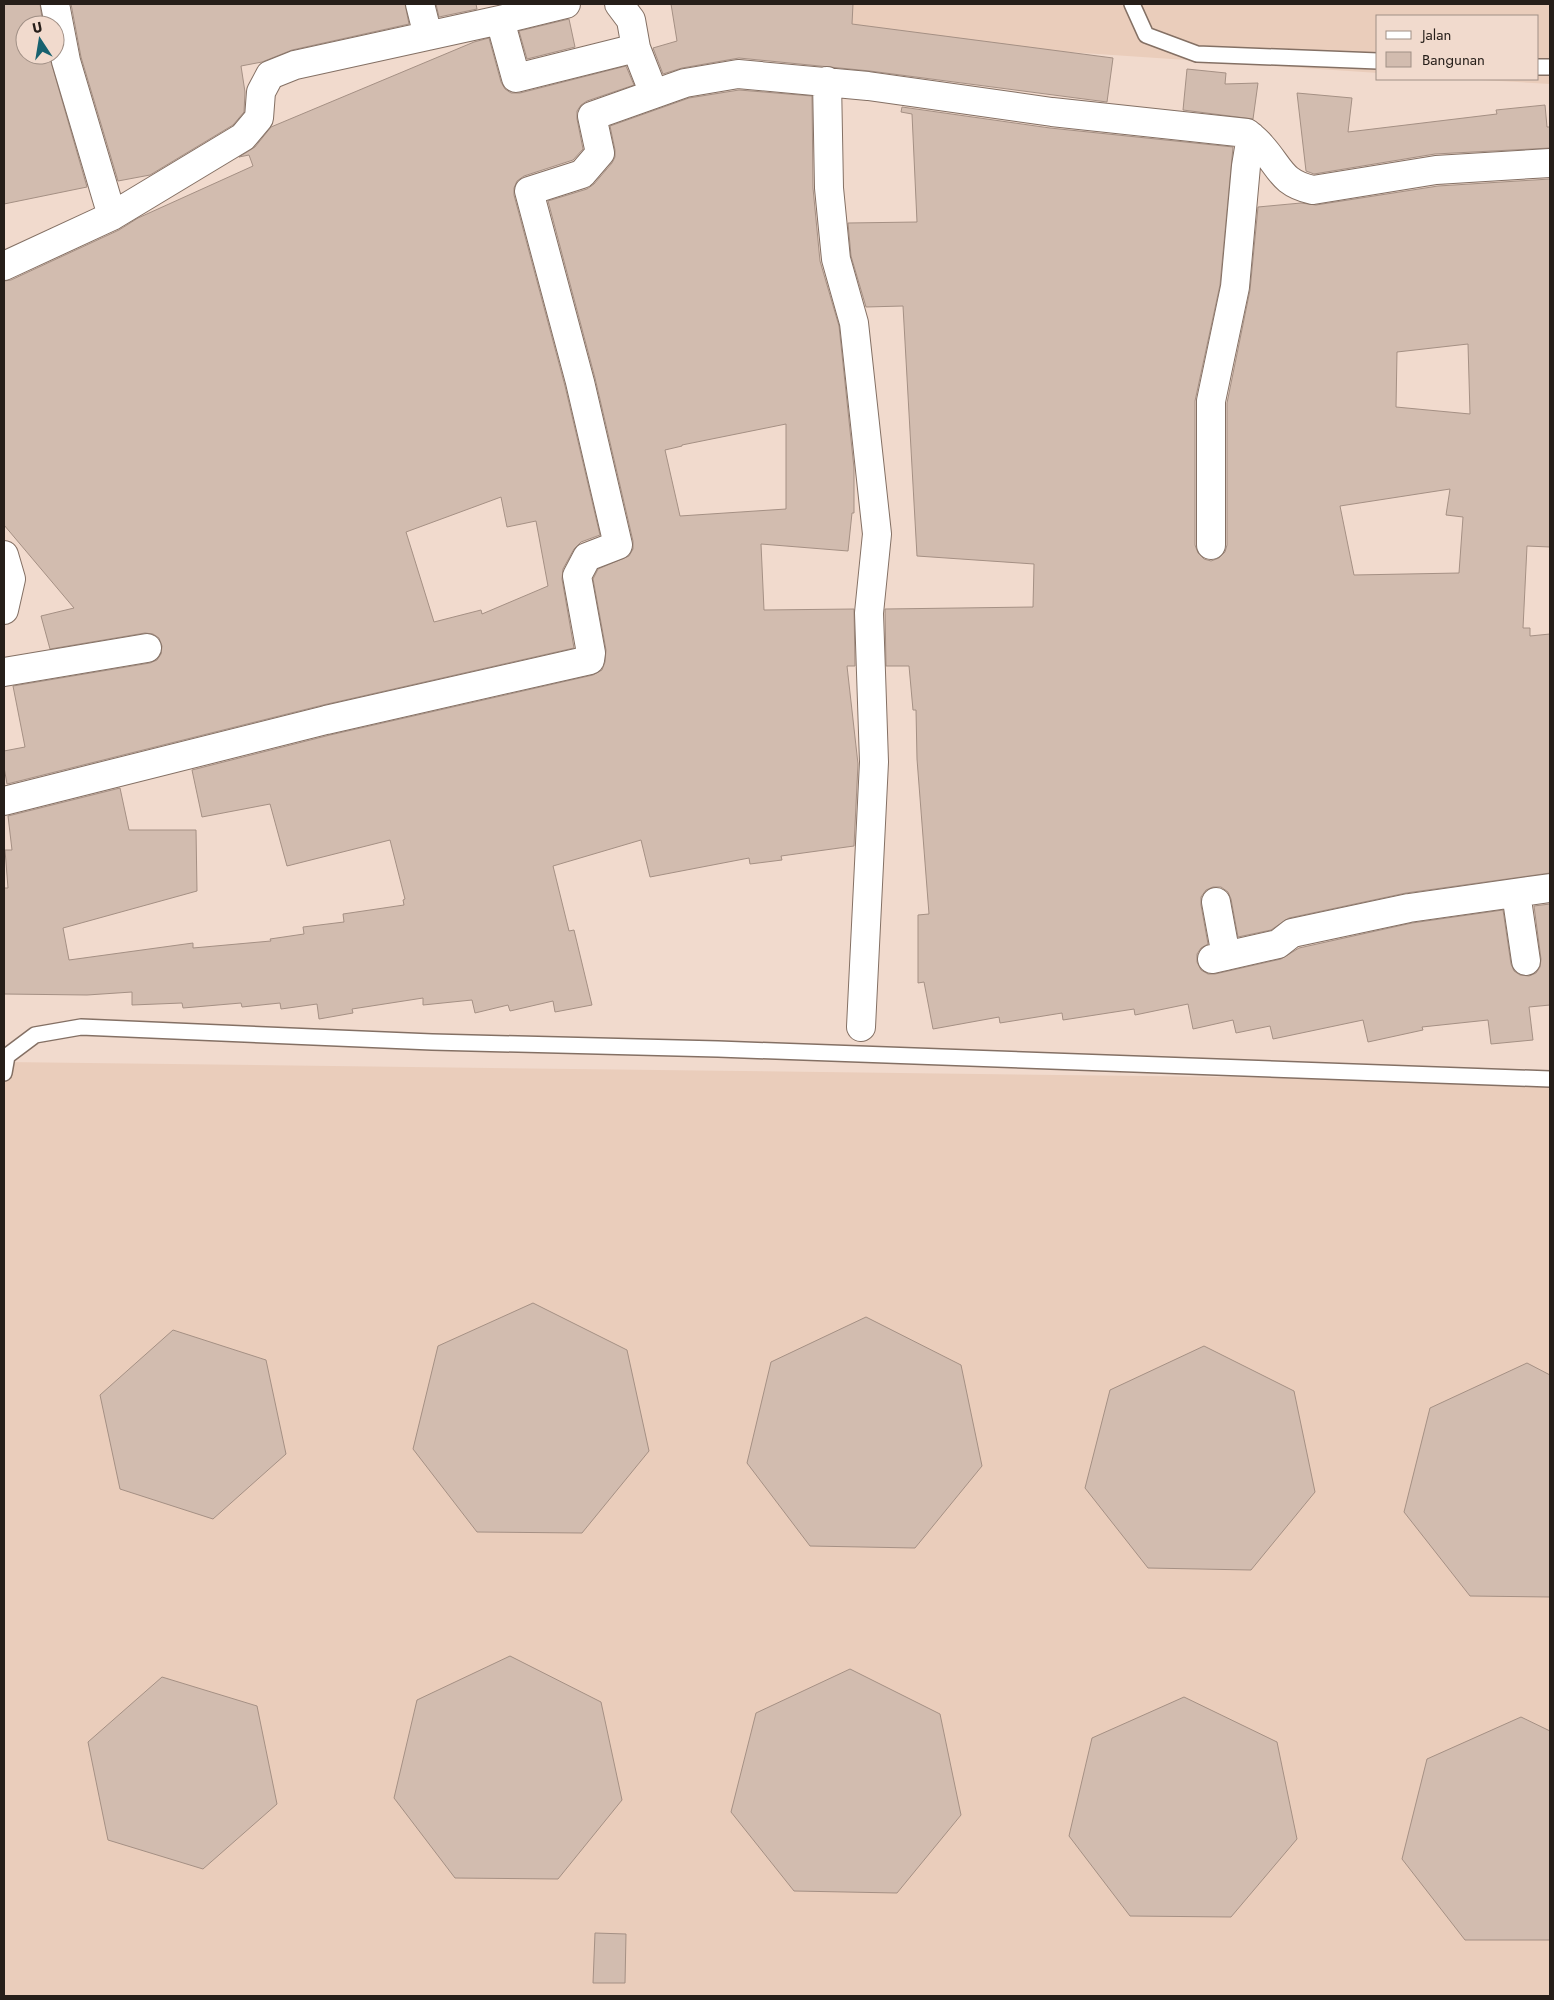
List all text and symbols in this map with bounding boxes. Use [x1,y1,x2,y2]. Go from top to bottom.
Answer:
north arrow [15,15,65,65]
legend [1376,15,1539,80]
text: U [30,16,44,38]
text: Jalan [1420,24,1451,46]
text: Bangunan [1422,49,1485,71]

